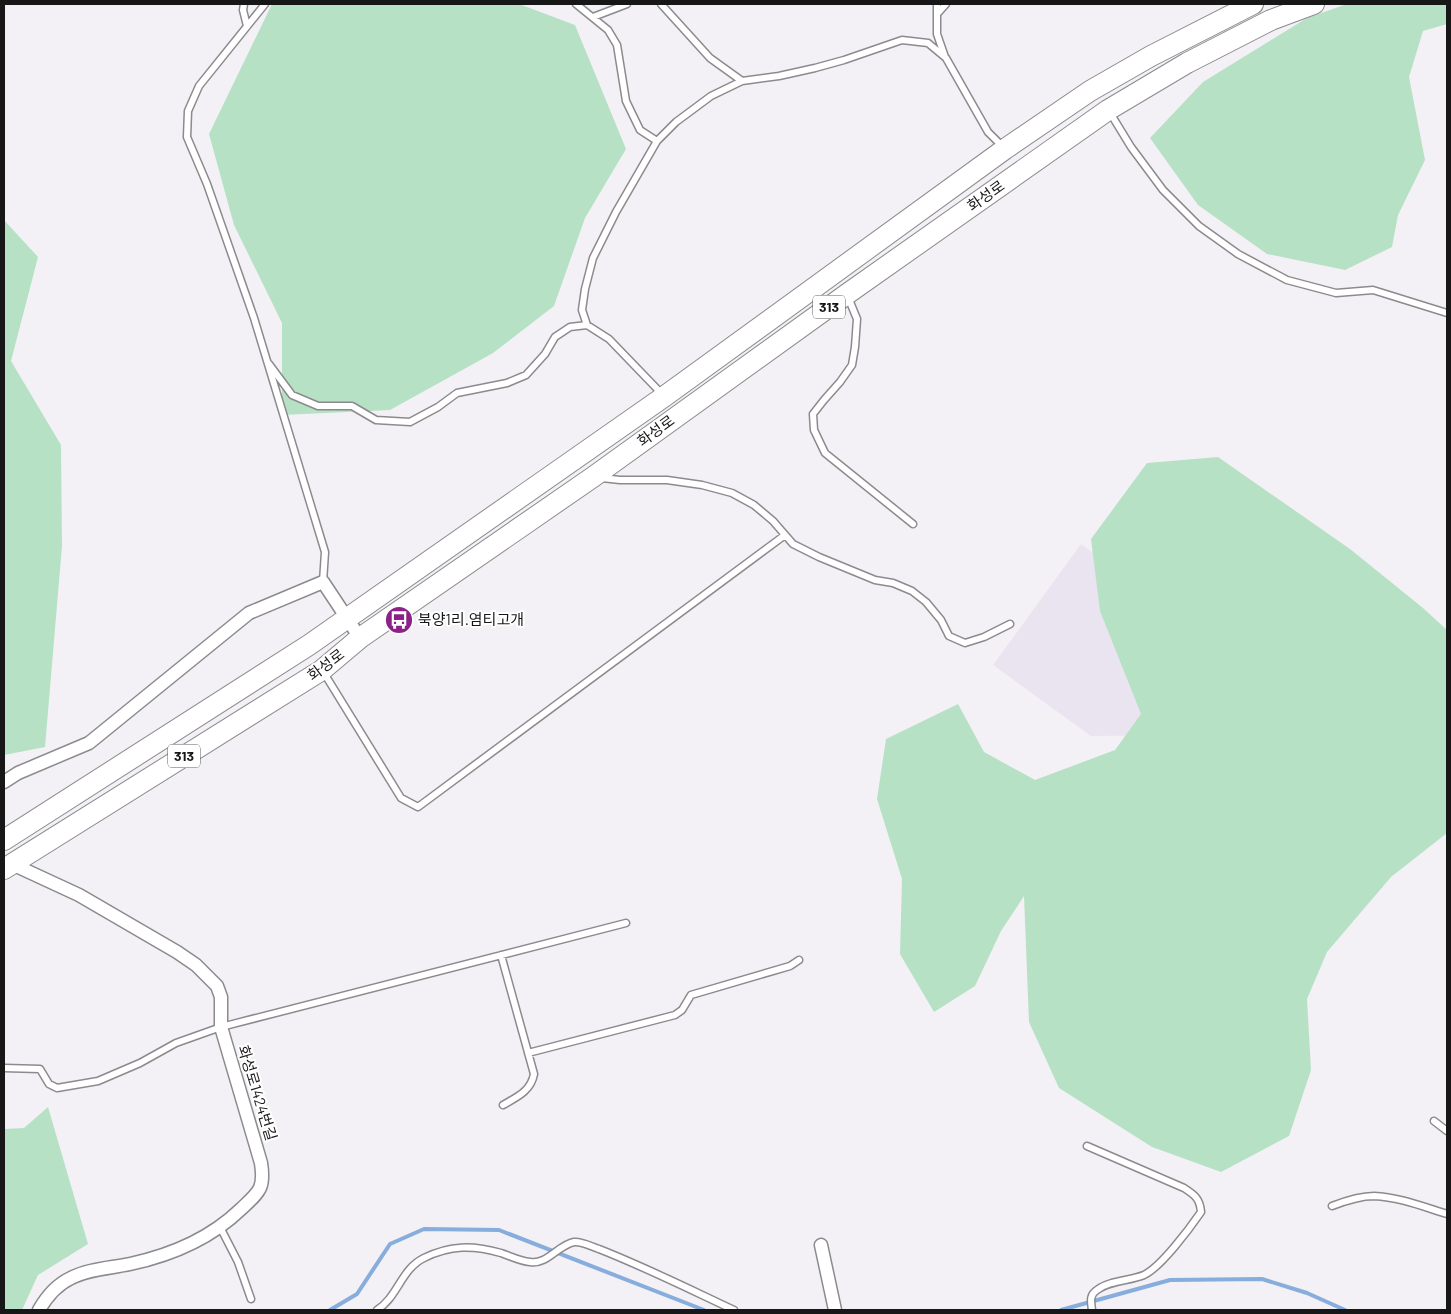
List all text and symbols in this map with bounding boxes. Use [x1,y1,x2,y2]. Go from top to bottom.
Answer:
street label: 화성로 [963,176,1008,214]
road number: 313 [813,296,845,318]
street label: 화성로 [633,411,677,450]
bus stop icon: 북양1리.염티고개 [384,605,414,635]
place label: 북양1리.염티고개 [418,610,524,628]
street label: 화성로 [303,645,347,684]
road number: 313 [168,744,200,768]
street label: 화성로1424번길 [235,1043,281,1143]

